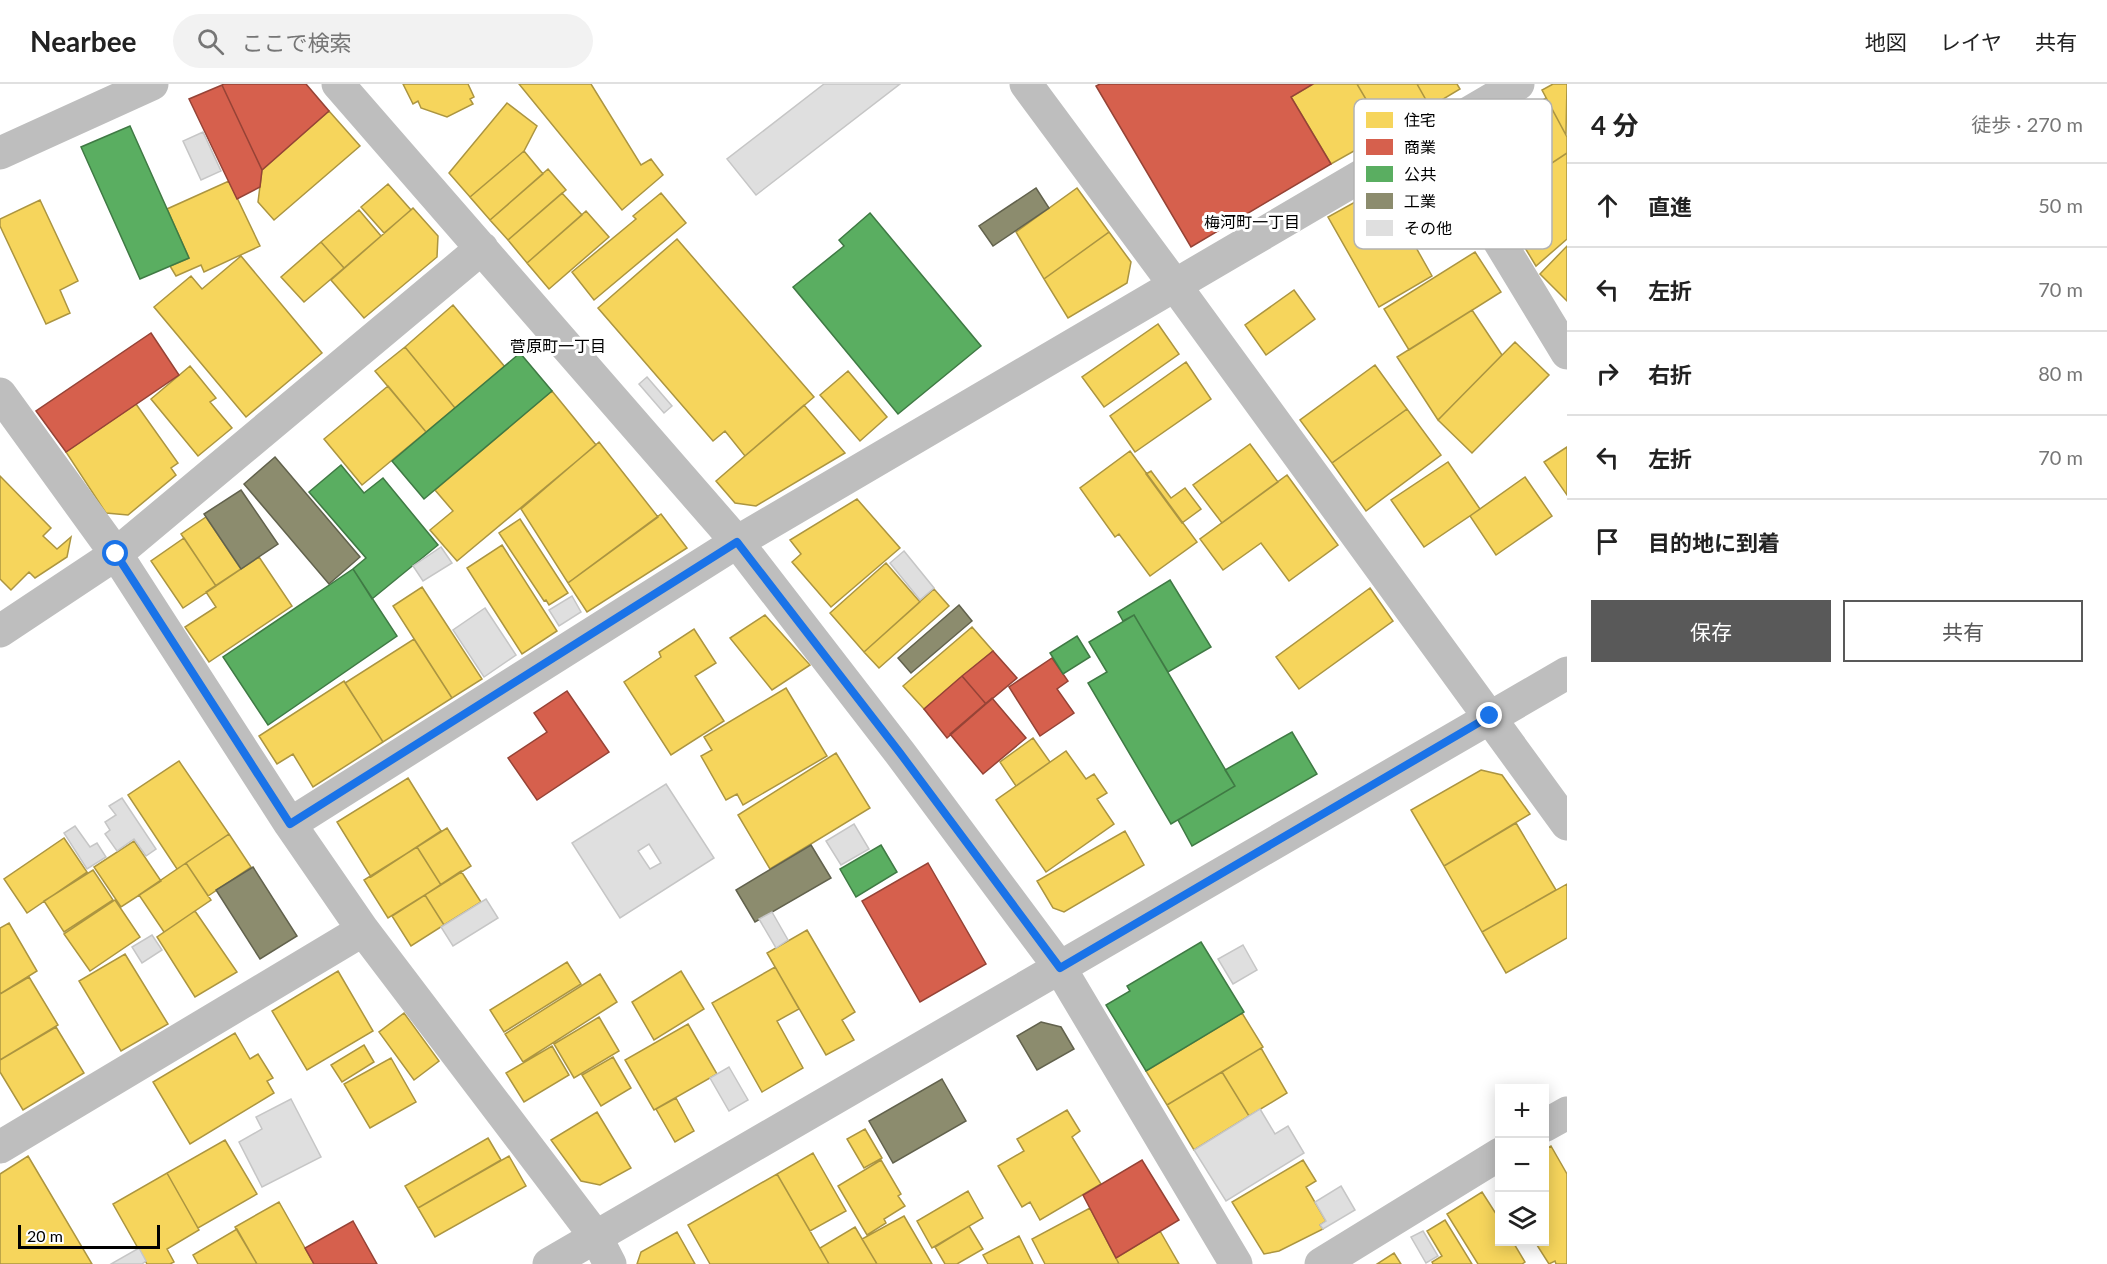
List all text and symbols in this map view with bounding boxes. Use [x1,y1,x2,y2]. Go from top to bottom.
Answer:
search box [173,14,593,68]
text: Nearbee [30,24,137,58]
icon: search [194,25,227,58]
text: ここで検索 [242,29,352,56]
text: 地図 [1865,29,1907,54]
text: レイヤ [1940,29,2002,54]
text: 共有 [2035,29,2077,54]
legend [1354,99,1552,249]
text: 4 分 [1591,109,1638,141]
text: 住宅 [1404,110,1436,129]
text: 徒歩 · 270 m [1971,112,2083,136]
text: 商業 [1404,137,1436,156]
text: 公共 [1404,164,1436,183]
icon: ahead [1591,189,1624,222]
text: 工業 [1404,191,1436,210]
text: 直進 [1648,193,1692,220]
text: 50 m [2038,193,2083,217]
district label: 梅河町一丁目 [1204,212,1300,231]
text: その他 [1404,218,1452,237]
icon: left [1591,273,1624,306]
text: 左折 [1648,277,1692,304]
text: 70 m [2038,277,2083,301]
district label: 菅原町一丁目 [510,336,606,355]
icon: right [1591,357,1624,390]
text: 右折 [1648,361,1692,388]
text: 80 m [2038,361,2083,385]
icon: left [1591,441,1624,474]
text: 左折 [1648,445,1692,472]
text: 70 m [2038,445,2083,469]
icon: arrive [1591,525,1624,558]
text: 目的地に到着 [1648,529,1780,556]
route start [102,540,128,566]
button: 保存 [1591,600,1831,662]
button: 共有 [1843,600,2083,662]
route end [1476,702,1502,728]
map controls [1495,1084,1549,1246]
button: + [1495,1084,1549,1138]
button: − [1495,1138,1549,1192]
button: layers [1495,1192,1549,1246]
scale bar [18,1222,160,1250]
text: 20 m [27,1226,63,1245]

